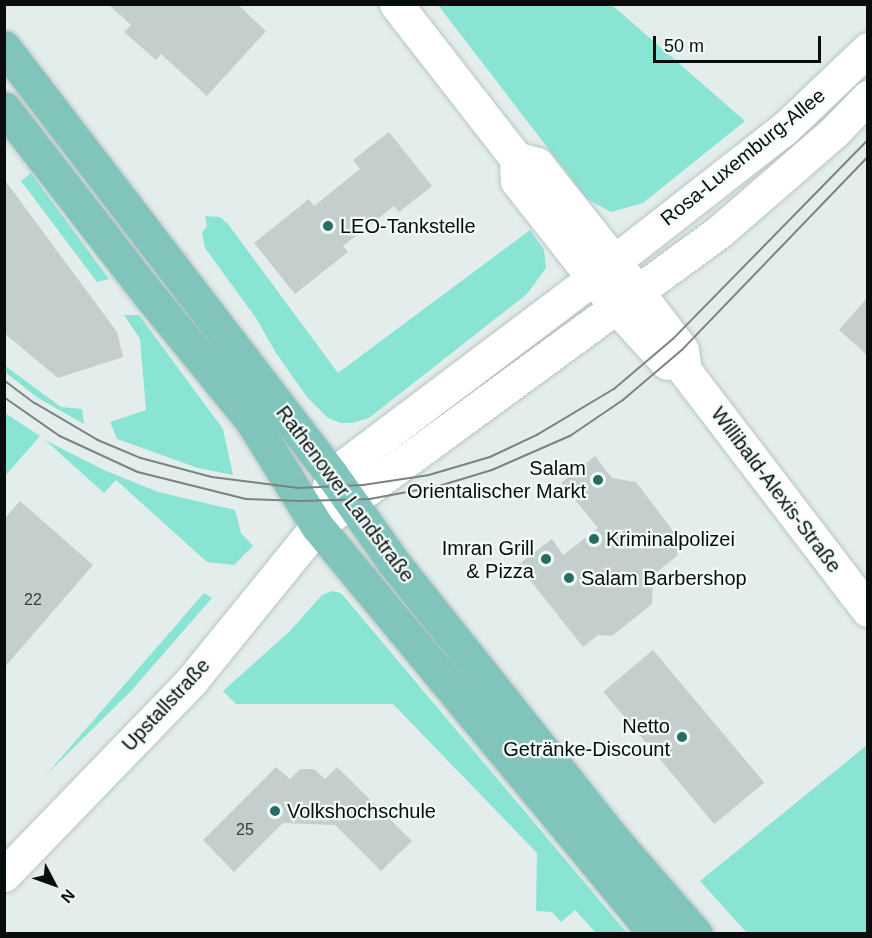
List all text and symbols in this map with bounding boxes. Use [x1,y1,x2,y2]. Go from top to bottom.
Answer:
scale bar [656,24,824,62]
text: 50 m [664,36,704,56]
street label: Rosa-Luxemburg-Allee [656,83,830,231]
place label: LEO-Tankstelle [340,214,476,238]
marker: LEO-Tankstelle [321,219,335,233]
street label: Rathenower Landstraße [271,401,419,587]
street label: Willibald-Alexis-Straße [706,402,846,578]
place label: Salam Orientalischer Markt [407,456,586,503]
marker: Salam Orientalischer Markt [591,473,605,487]
place label: Kriminalpolizei [606,527,735,551]
marker: Kriminalpolizei [587,532,601,546]
place label: Imran Grill & Pizza [442,536,534,583]
marker: Imran Grill & Pizza [539,552,553,566]
place label: Salam Barbershop [581,566,747,590]
marker: Salam Barbershop [562,571,576,585]
house number: 22 [24,590,42,610]
street label: Upstallstraße [117,654,215,756]
place label: Netto Getränke-Discount [503,714,670,761]
marker: Netto Getränke-Discount [675,730,689,744]
place label: Volkshochschule [287,799,436,823]
marker: Volkshochschule [268,804,282,818]
house number: 25 [236,820,254,840]
north arrow [24,854,84,914]
text: N [58,886,78,906]

